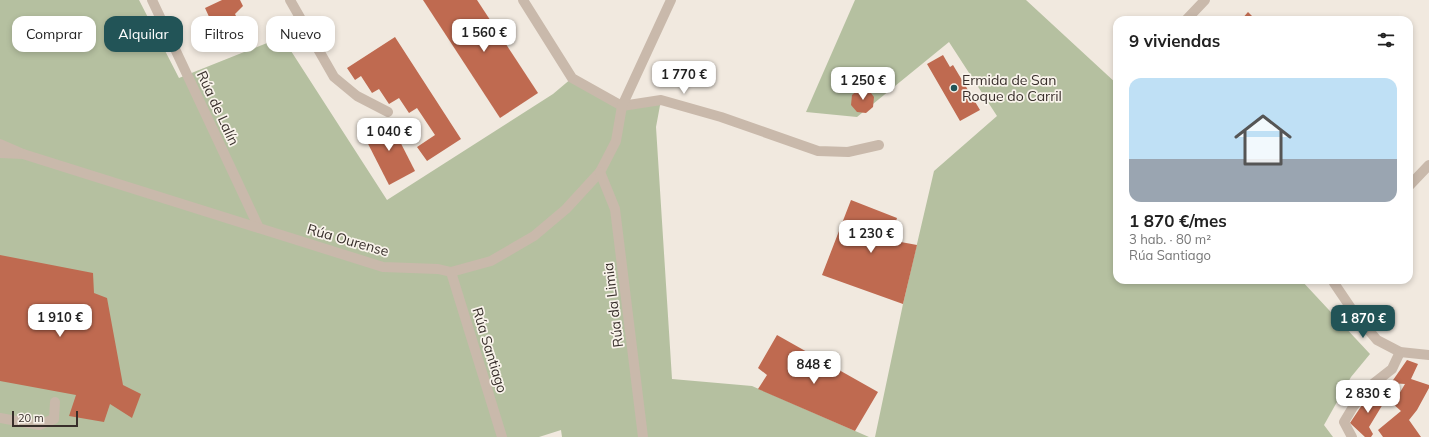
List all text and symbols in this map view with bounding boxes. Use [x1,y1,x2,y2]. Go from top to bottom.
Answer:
chip: Comprar [12,16,96,52]
chip: Alquilar [104,16,183,52]
chip: Filtros [191,16,258,52]
chip: Nuevo [266,16,335,52]
pin: 1 560 € [447,19,521,53]
text: 1 560 € [461,24,507,40]
icon: filters [1375,29,1397,51]
text: 9 viviendas [1129,30,1220,51]
pin: 1 770 € [647,61,721,95]
text: 1 770 € [661,66,707,82]
pin: 1 250 € [826,67,900,101]
street label: Rúa de Lalín [193,68,243,148]
place label: Ermida de San Roque do Carril [962,71,1062,105]
text: 1 250 € [840,72,886,88]
marker: Ermida de San Roque do Carril [949,83,959,93]
icon: home [1227,104,1299,176]
pin: 1 040 € [352,118,426,152]
text: 1 040 € [366,123,412,139]
text: 1 870 €/mes [1129,210,1227,231]
street label: Rúa Ourense [305,220,391,260]
pin: 1 230 € [834,220,908,254]
text: 1 230 € [848,225,894,241]
text: 3 hab. · 80 m² [1129,231,1211,247]
text: Rúa Santiago [1129,247,1211,263]
street label: Rúa da Limia [599,262,627,348]
pin: 1 910 € [23,304,97,338]
street label: Rúa Santiago [468,305,512,395]
pin: 1 870 € [1326,305,1400,339]
text: 1 910 € [37,309,83,325]
text: 1 870 € [1340,310,1386,326]
pin: 848 € [786,351,842,385]
text: 848 € [797,356,831,372]
pin: 2 830 € [1331,380,1405,414]
text: 2 830 € [1345,385,1391,401]
scale bar [12,409,78,428]
text: 20 m [18,411,44,425]

